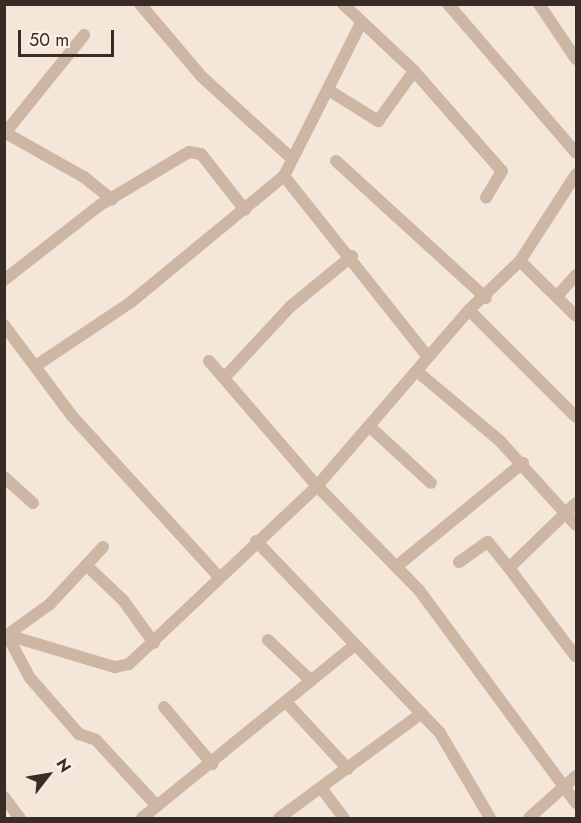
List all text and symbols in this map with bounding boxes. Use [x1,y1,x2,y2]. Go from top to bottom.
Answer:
scale bar [21,18,117,56]
text: 50 m [29,27,69,53]
north arrow [18,745,78,805]
text: N [51,754,77,777]

